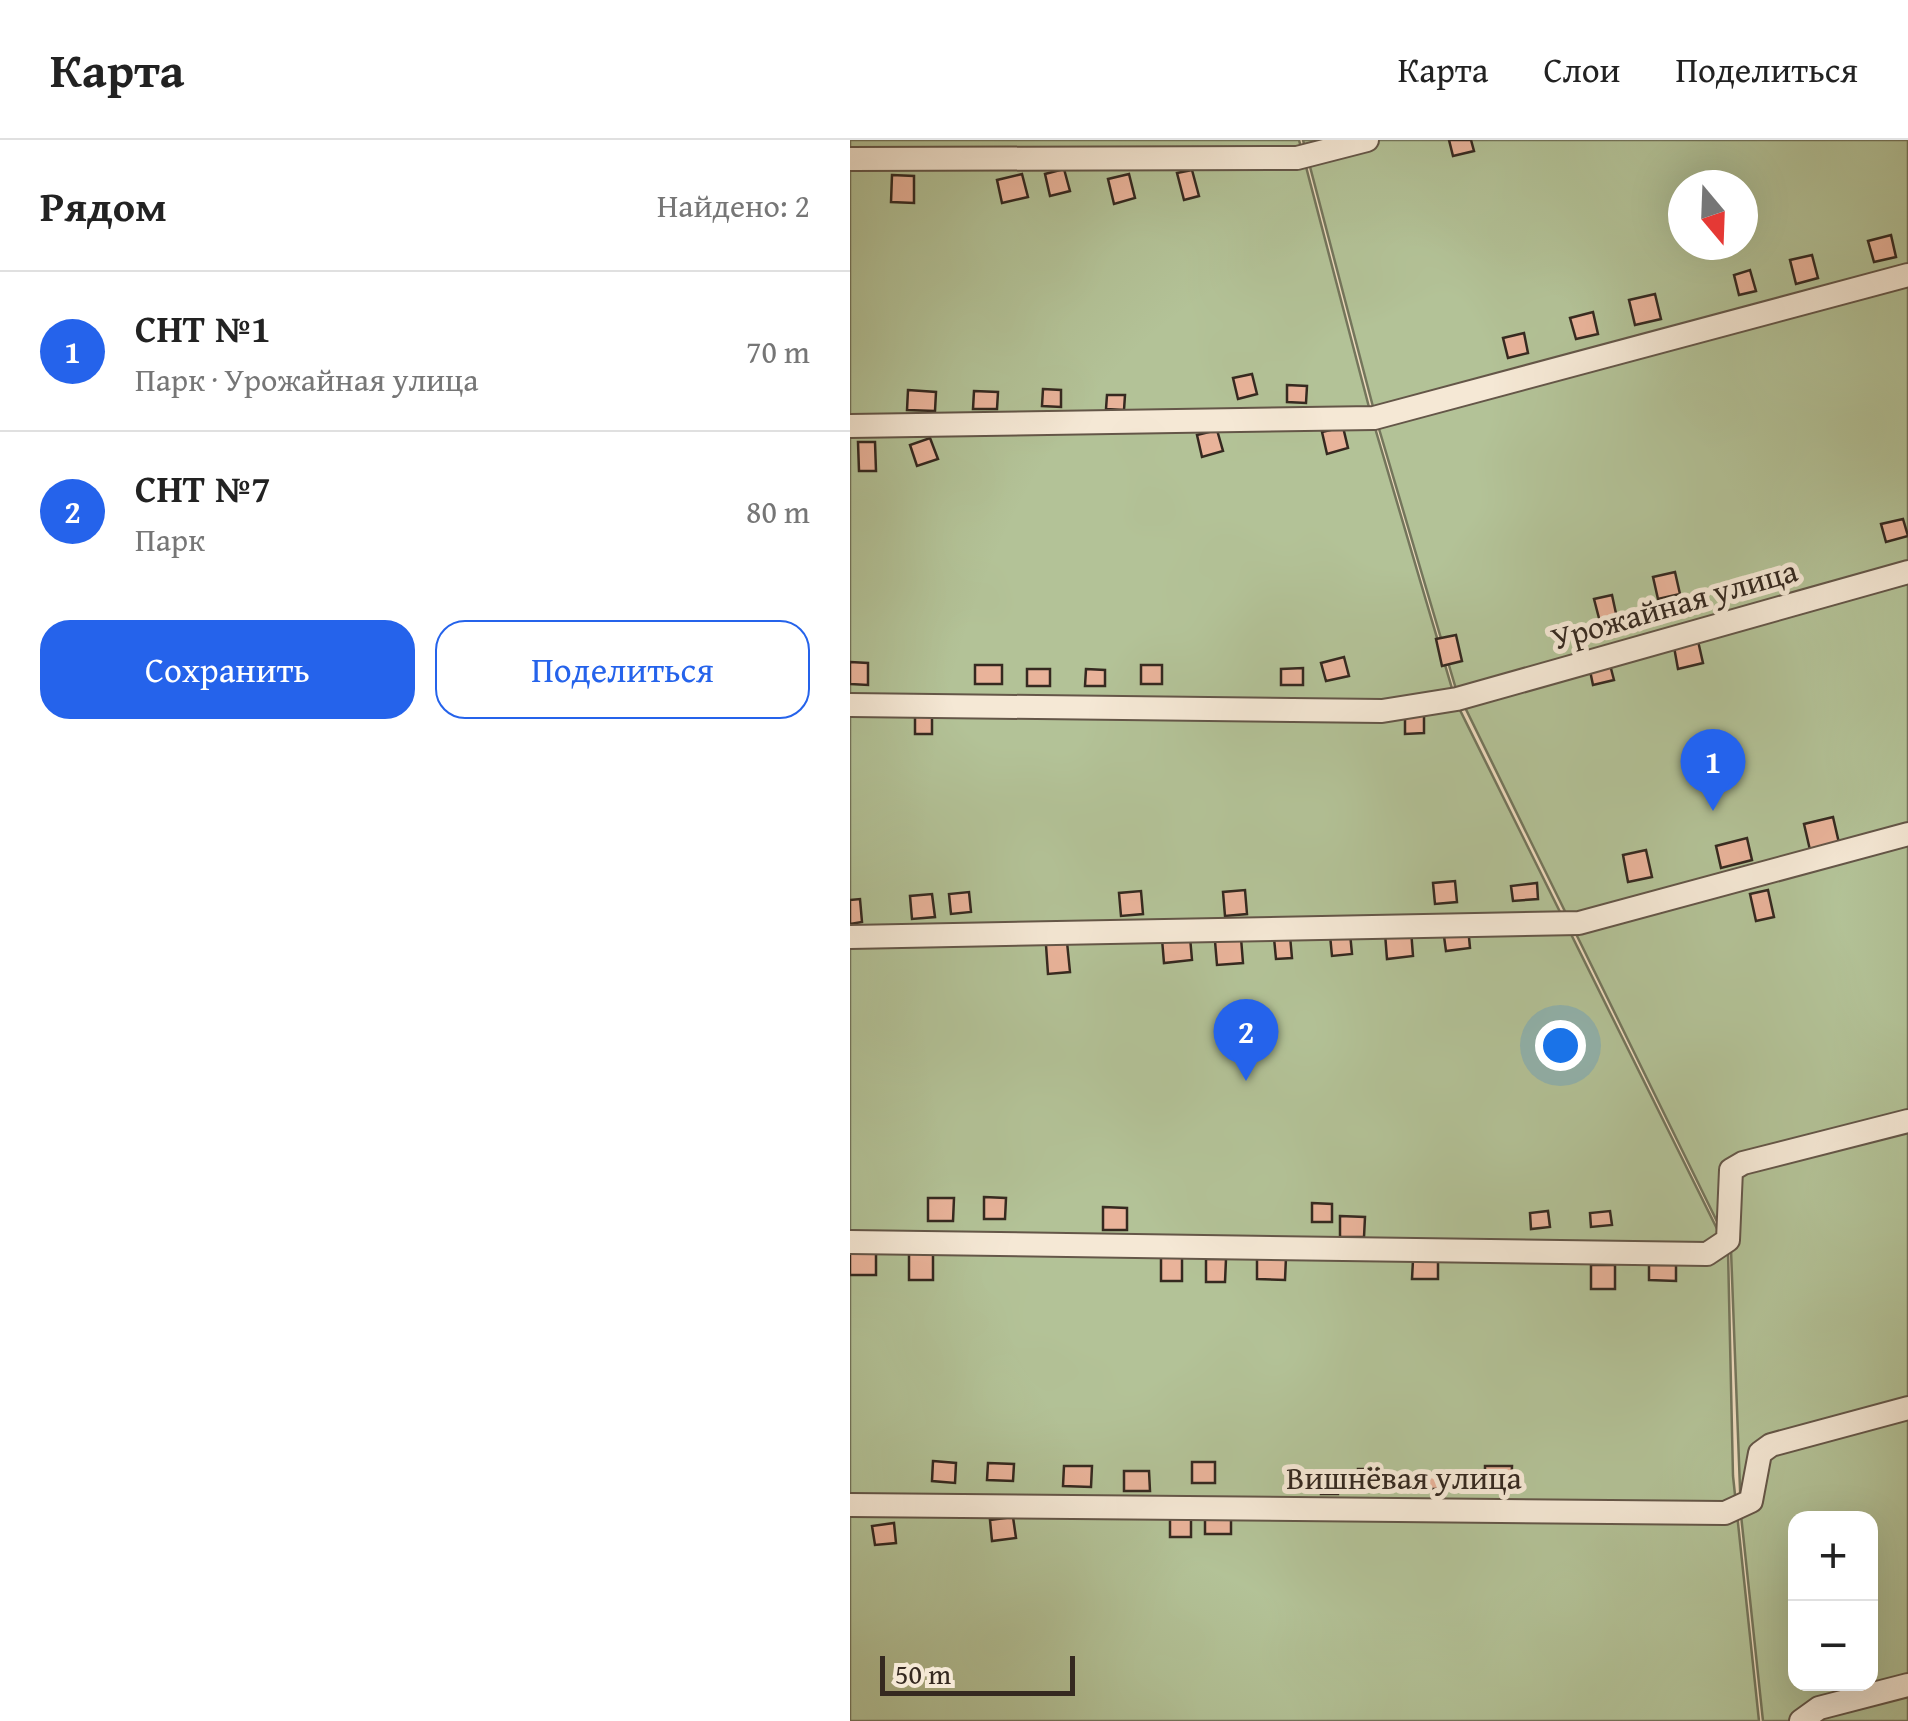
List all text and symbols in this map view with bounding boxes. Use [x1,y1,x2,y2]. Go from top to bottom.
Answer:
text: Карта [50,34,184,105]
text: Карта [1398,44,1488,95]
text: Слои [1543,44,1620,95]
text: Поделиться [1675,44,1858,95]
north arrow [1668,170,1758,260]
text: Рядом [40,175,167,236]
text: Найдено: 2 [657,182,810,229]
text: СНТ №1 [135,300,271,356]
text: 1 [64,328,81,375]
text: 70 m [746,328,810,375]
text: Парк · Урожайная улица [135,356,479,403]
text: СНТ №7 [135,460,271,516]
text: 2 [64,488,81,535]
text: 80 m [746,488,810,535]
text: Парк [135,516,205,563]
street label: Урожайная улица [1545,546,1803,662]
button: Сохранить [40,620,415,719]
button: Поделиться [435,620,810,719]
pin: 1 [1680,728,1746,811]
pin: 2 [1214,998,1278,1081]
your location [1535,1020,1586,1071]
street label: Вишнёвая улица [1286,1454,1522,1501]
map controls [1788,1511,1878,1691]
button: + [1788,1511,1878,1601]
button: − [1788,1601,1878,1691]
scale bar [880,1651,1075,1696]
text: 50 m [895,1653,951,1694]

